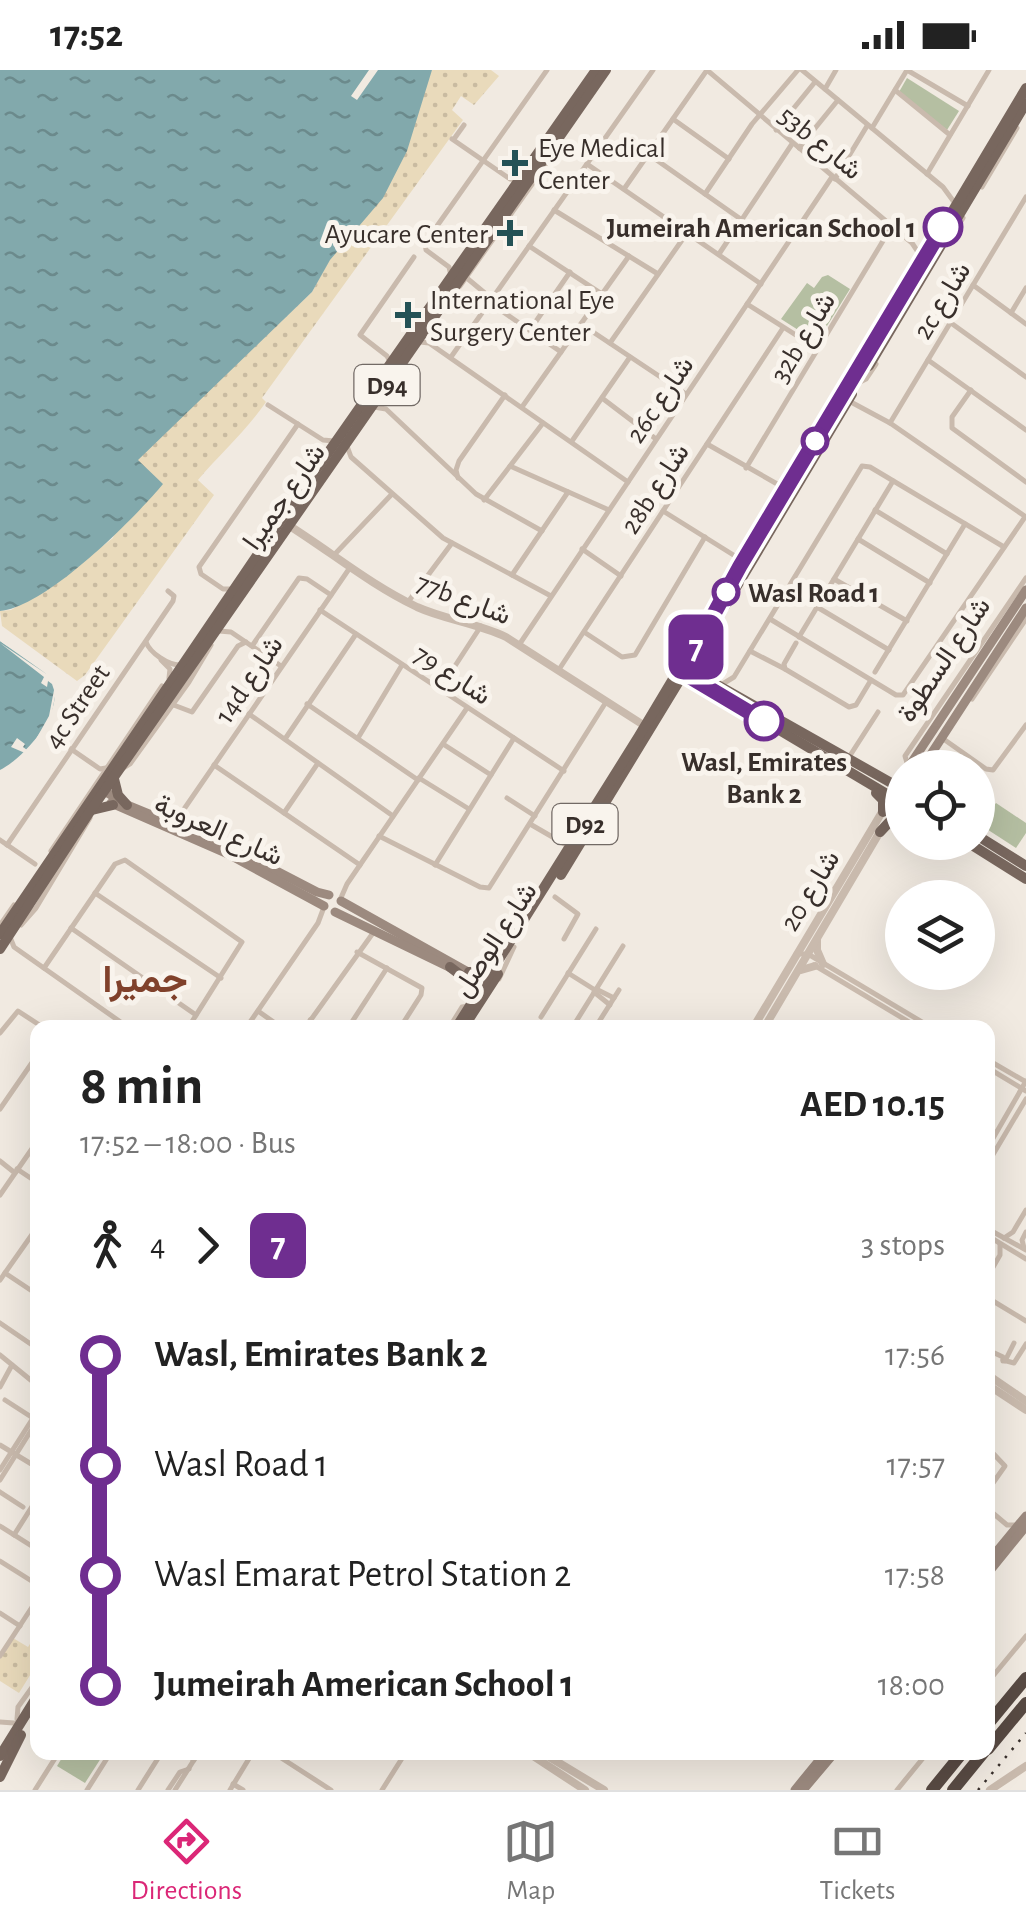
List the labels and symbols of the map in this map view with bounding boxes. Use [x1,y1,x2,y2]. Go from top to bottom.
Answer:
street label: 53b شارع [771,102,867,188]
place label: Eye Medical Center [538,135,666,195]
marker: Eye Medical Center [502,150,528,176]
marker: Jumeirah American School 1 [924,208,962,246]
place label: Jumeirah American School 1 [606,215,916,243]
marker: Ayucare Center [497,220,523,246]
place label: Ayucare Center [325,221,488,249]
street label: 2c شارع [909,258,979,346]
place label: International Eye Surgery Center [430,287,615,347]
street label: 32b شارع [766,288,844,389]
marker: International Eye Surgery Center [395,302,421,328]
street label: 26c شارع [622,352,702,450]
road number: D94 [354,365,420,405]
unlabelled marker [802,428,828,454]
street label: شارع جميرا [238,439,334,557]
street label: 28b شارع [616,439,698,541]
street label: 77b شارع [411,569,514,633]
marker: Wasl Road 1 [713,579,739,605]
place label: Wasl Road 1 [748,580,879,608]
street label: شارع السطوة [893,593,999,729]
line badge: 7 [664,614,728,680]
street label: 14d شارع [210,631,291,730]
street label: شارع 79 [407,641,496,713]
street label: 4c Street [40,660,116,754]
marker: Wasl, Emirates Bank 2 [745,702,783,740]
place label: Wasl, Emirates Bank 2 [681,749,847,809]
street label: شارع العروبة [149,790,287,874]
road number: D92 [552,804,618,844]
street label: شارع 20 [776,846,848,938]
street label: شارع الوصل [448,878,545,1004]
district label: جميرا [103,962,188,1003]

